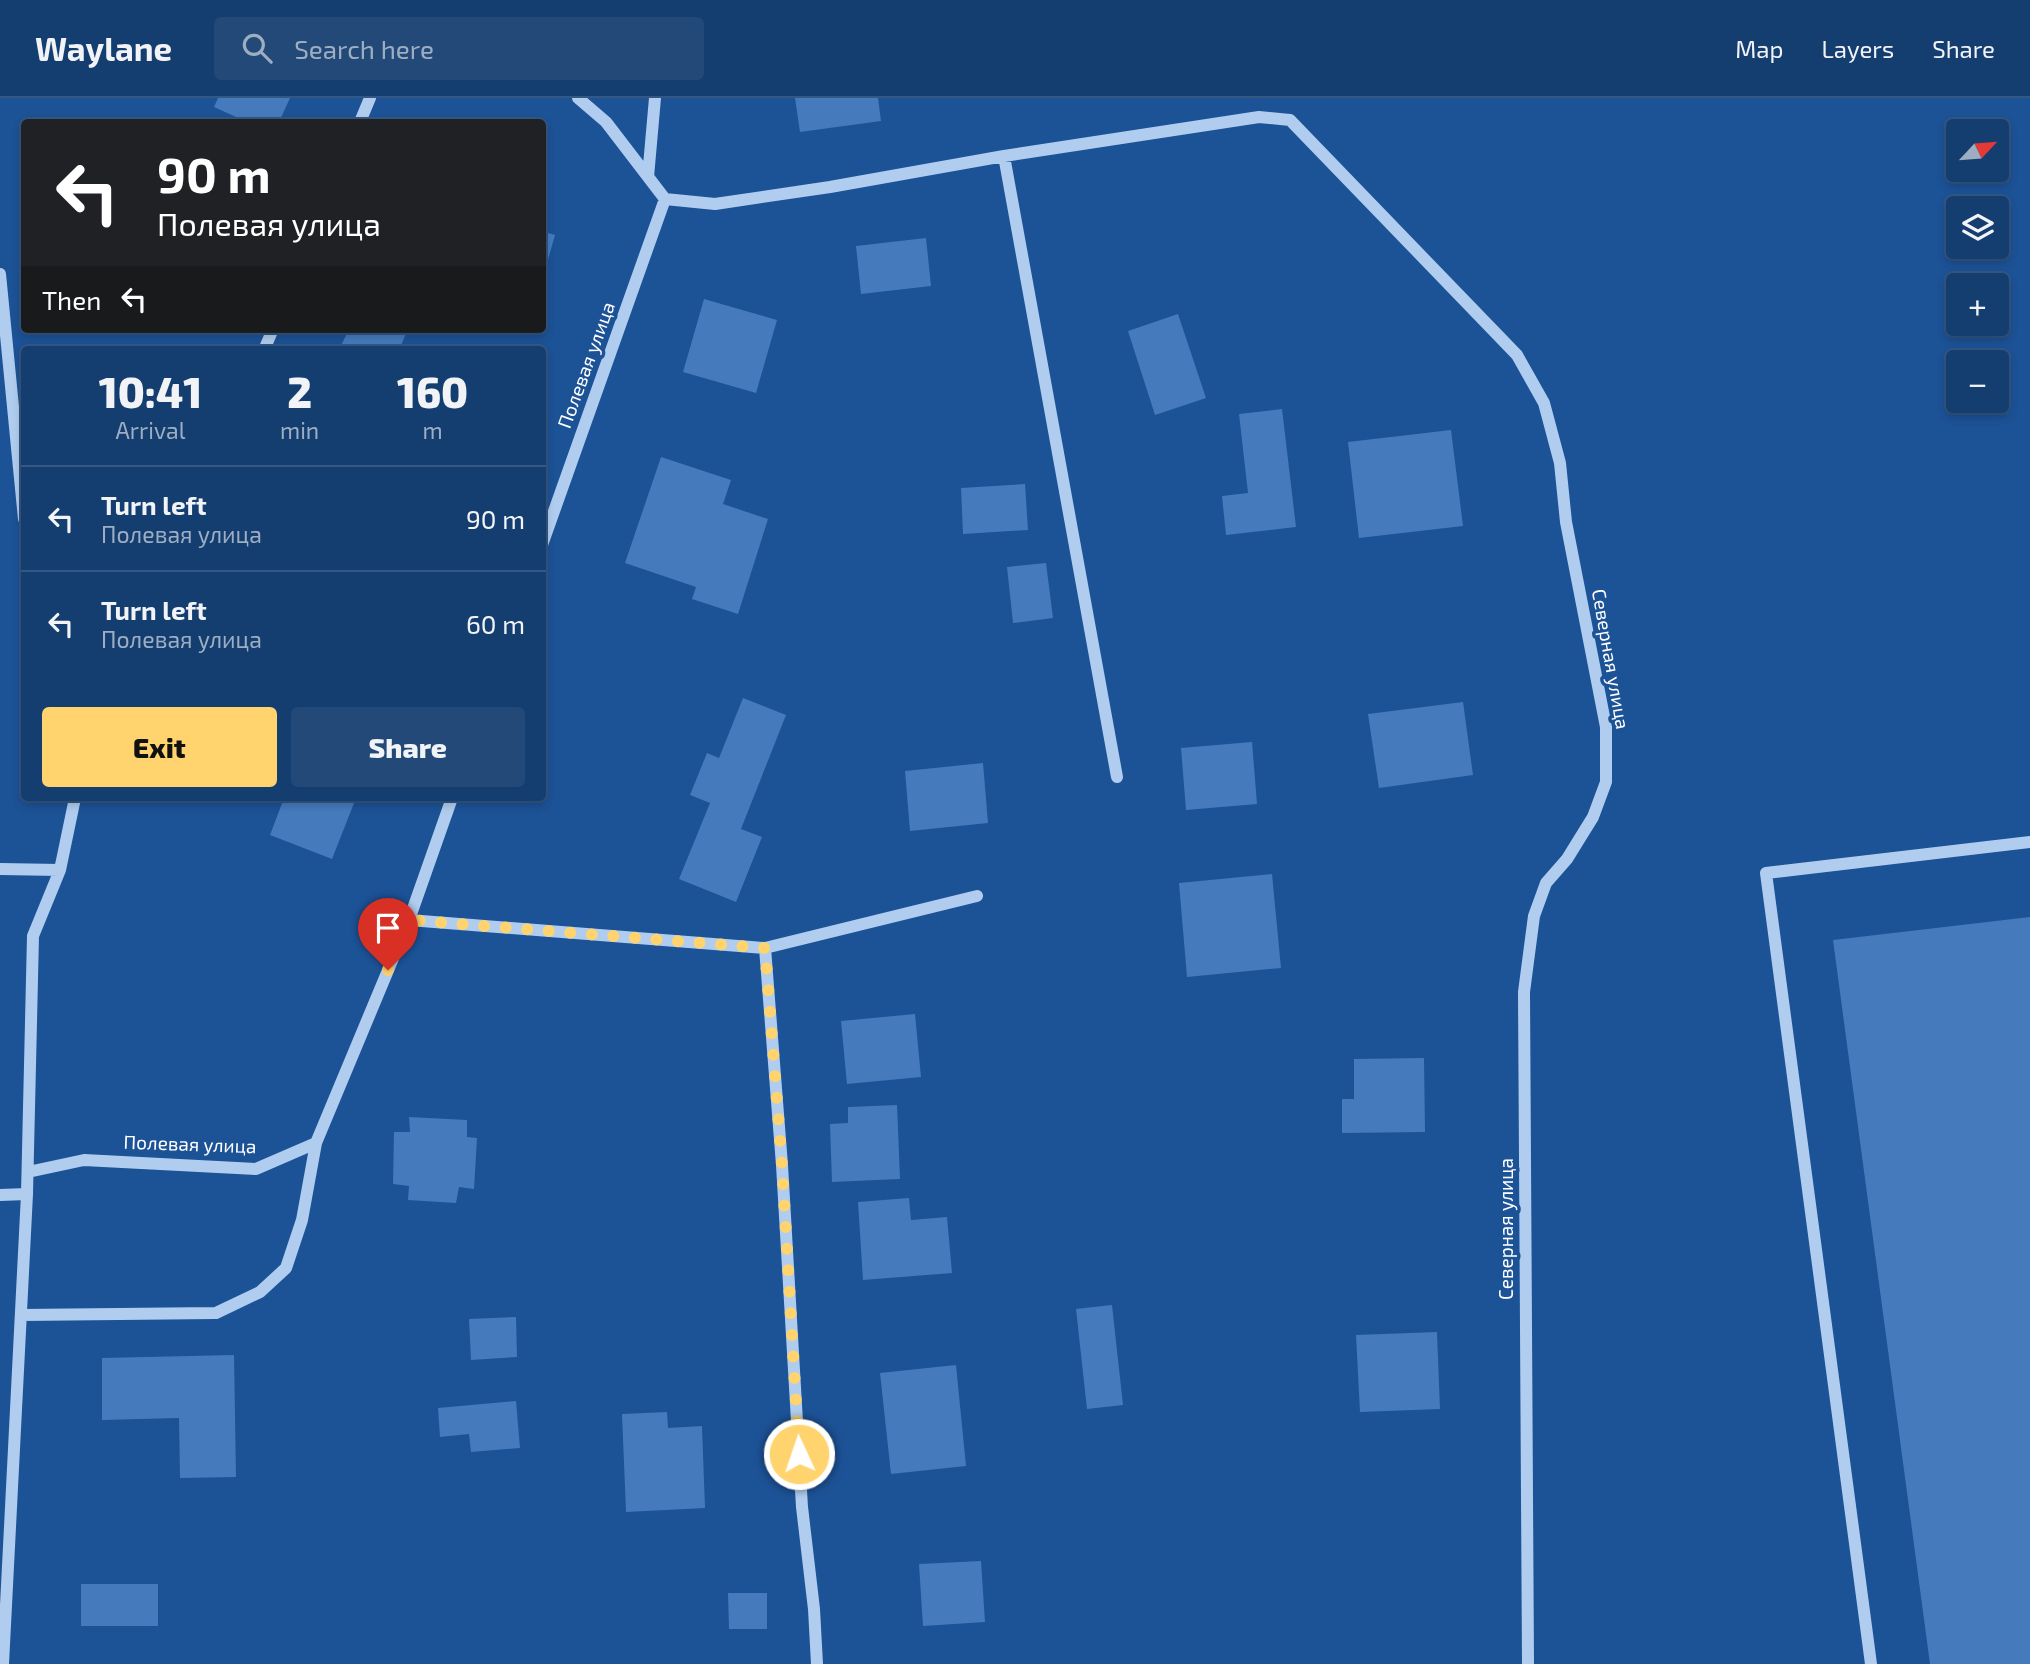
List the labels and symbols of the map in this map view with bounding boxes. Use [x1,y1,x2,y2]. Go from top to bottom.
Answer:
north arrow [1946,119,2009,182]
street label: Полевая улица [552,298,620,432]
street label: Северная улица [1587,587,1635,731]
pin [358,898,418,970]
street label: Полевая улица [123,1130,257,1158]
street label: Северная улица [1494,1158,1518,1300]
position arrow [762,1417,836,1491]

